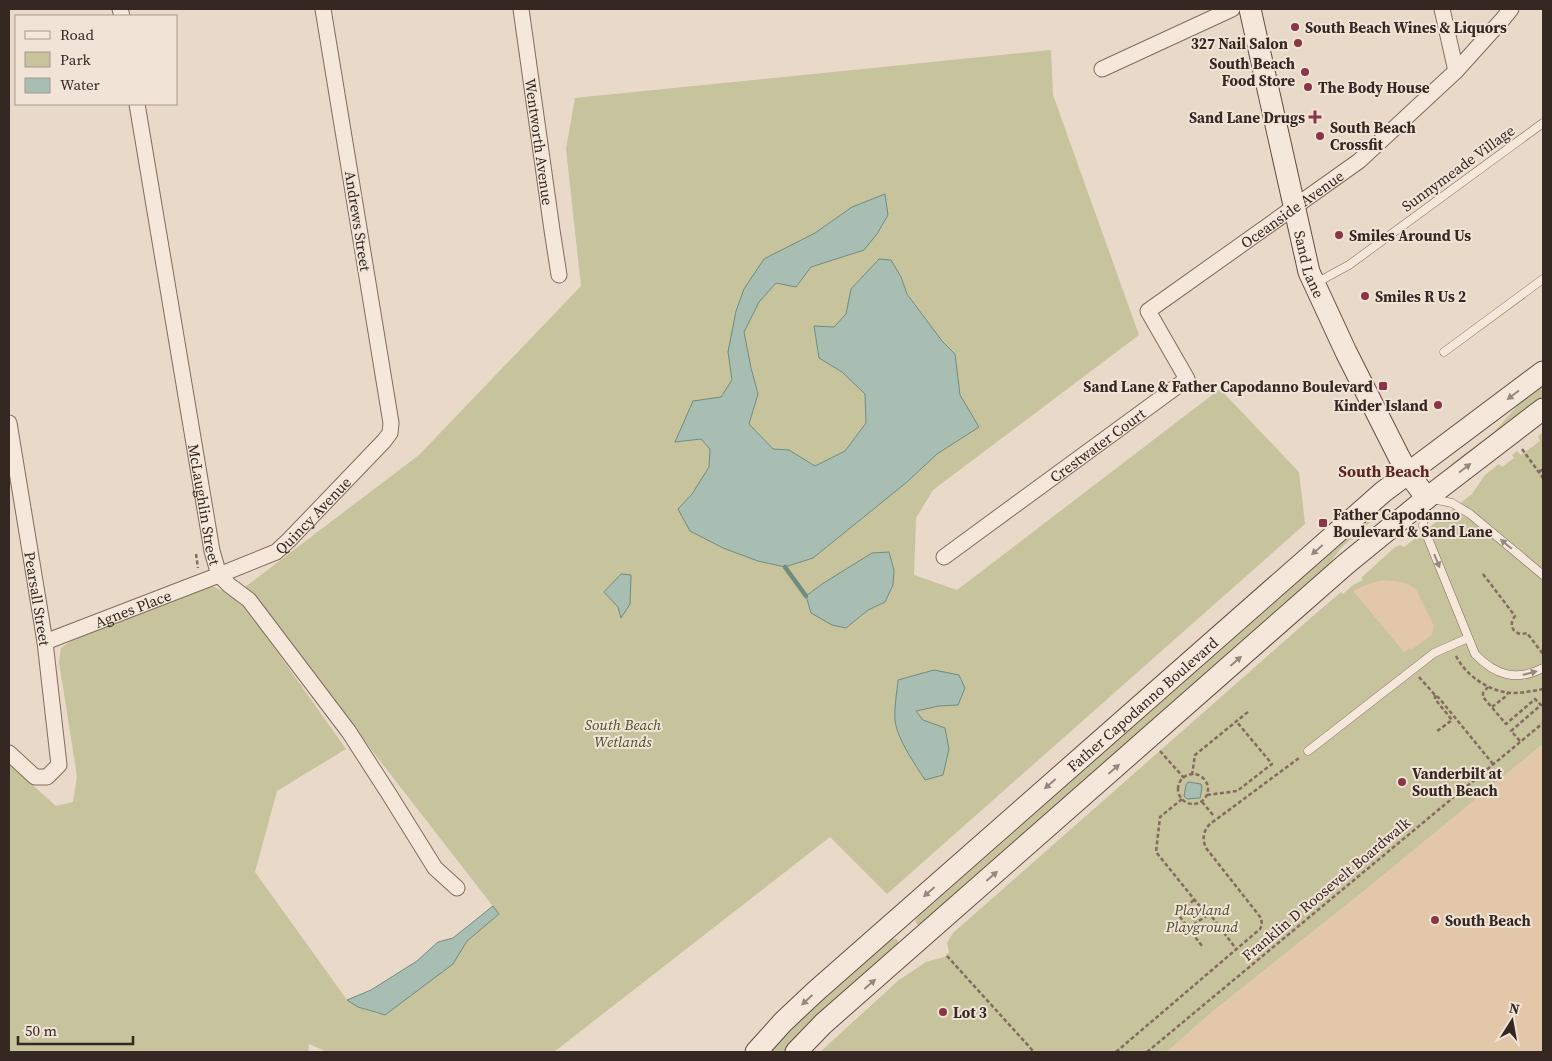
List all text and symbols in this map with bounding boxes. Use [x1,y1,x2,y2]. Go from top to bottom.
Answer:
legend [15,15,178,105]
place label: South Beach Wines & Liquors [1305,17,1507,38]
marker: South Beach Wines & Liquors [1289,21,1301,33]
text: Road [60,24,94,45]
place label: 327 Nail Salon [1191,33,1288,54]
marker: 327 Nail Salon [1292,37,1304,49]
text: Park [60,49,92,70]
place label: South Beach Food Store [1209,53,1295,91]
marker: South Beach Food Store [1299,66,1311,78]
text: Water [60,74,101,95]
street label: Wentworth Avenue [520,77,559,207]
place label: The Body House [1318,77,1430,98]
marker: The Body House [1302,81,1314,93]
place label: Sand Lane Drugs [1189,107,1305,128]
marker: Sand Lane Drugs [1309,111,1321,123]
place label: South Beach Crossfit [1330,117,1416,155]
street label: Sunnymeade Village [1397,120,1519,216]
marker: South Beach Crossfit [1314,130,1326,142]
street label: Oceanside Avenue [1236,165,1348,253]
street label: Andrews Street [340,169,376,273]
place label: Smiles Around Us [1349,225,1471,246]
street label: Sand Lane [1289,228,1330,301]
marker: Smiles Around Us [1333,229,1345,241]
place label: Smiles R Us 2 [1375,286,1466,307]
marker: Smiles R Us 2 [1359,290,1371,302]
place label: Sand Lane & Father Capodanno Boulevard [1083,376,1373,397]
marker: Sand Lane & Father Capodanno Boulevard [1377,380,1389,392]
one-way arrow [1507,389,1520,400]
place label: Kinder Island [1334,395,1428,416]
marker: Kinder Island [1432,399,1444,411]
street label: Crestwater Court [1045,403,1150,487]
street label: McLaughlin Street [184,442,226,568]
district label: South Beach [1338,460,1430,482]
one-way arrow [1458,463,1472,473]
street label: Quincy Avenue [270,471,355,559]
place label: Father Capodanno Boulevard & Sand Lane [1333,504,1493,542]
marker: Father Capodanno Boulevard & Sand Lane [1317,517,1329,529]
one-way arrow [1499,538,1512,549]
one-way arrow [1310,544,1323,555]
street label: Pearsall Street [20,550,56,647]
one-way arrow [1433,554,1441,568]
street label: Agnes Place [91,584,174,632]
street label: Father Capodanno Boulevard [1062,632,1222,776]
one-way arrow [1229,655,1241,667]
one-way arrow [1522,669,1537,677]
park label: South Beach Wetlands [585,714,661,752]
one-way arrow [1107,763,1120,774]
place label: Vanderbilt at South Beach [1412,763,1503,801]
marker: Vanderbilt at South Beach [1396,776,1408,788]
one-way arrow [1045,778,1057,790]
street label: Franklin D Roosevelt Boardwalk [1237,812,1415,966]
one-way arrow [986,871,998,882]
one-way arrow [923,886,935,898]
park label: Playland Playground [1165,899,1238,937]
place label: South Beach [1445,910,1531,931]
marker: South Beach [1429,914,1441,926]
one-way arrow [864,978,877,989]
one-way arrow [802,994,814,1006]
north arrow [1487,996,1537,1046]
text: N [1508,997,1521,1019]
place label: Lot 3 [953,1002,987,1023]
marker: Lot 3 [937,1006,949,1018]
scale bar [18,1014,132,1046]
text: 50 m [25,1020,57,1041]

